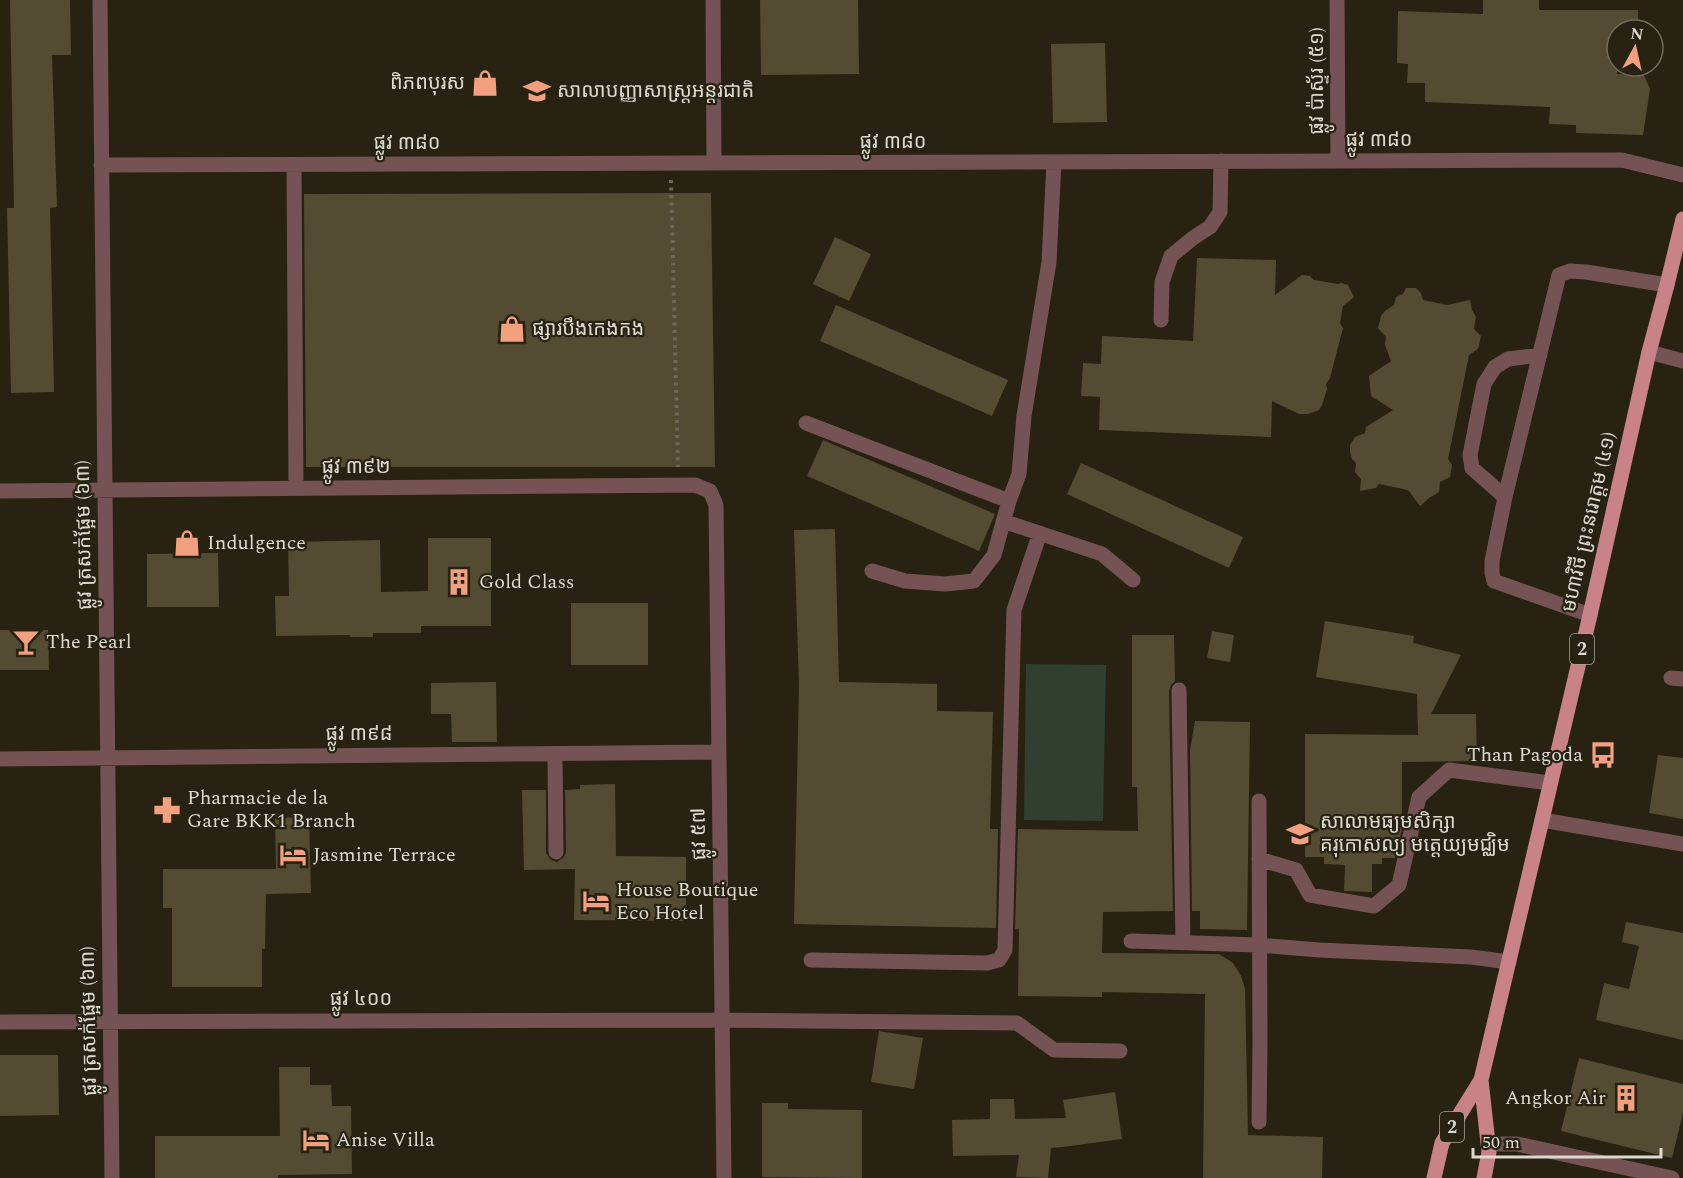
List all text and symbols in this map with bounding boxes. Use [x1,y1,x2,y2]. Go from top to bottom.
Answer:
north arrow [1605,18,1665,78]
text: N [1629,21,1645,47]
street label: ផ្លូវ ប៉ាស្ទ័រ (៥១) [1302,27,1335,135]
place label: ពិភពបុរស [390,68,465,98]
shop icon: ពិភពបុរស [470,68,500,98]
school or university icon: សាលាបញ្ញាសាស្ត្រអន្តរជាតិ [522,76,552,106]
place label: សាលាបញ្ញាសាស្ត្រអន្តរជាតិ [557,76,754,106]
street label: ផ្លូវ ៣៨០ [1346,125,1412,158]
street label: ផ្លូវ ៣៨០ [860,127,926,160]
street label: ផ្លូវ ៣៨០ [374,128,440,161]
shop icon: ផ្សារបឹងកេងកង [497,314,527,344]
place label: ផ្សារបឹងកេងកង [532,314,644,344]
street label: មហាវិថី ព្រះនរោត្តម (៤១) [1554,429,1624,615]
street label: ផ្លូវ ៣៩២ [321,452,391,485]
street label: ផ្លូវ ត្រសក់ផ្អែម (៦៣) [68,460,103,610]
shop icon: Indulgence [172,528,202,558]
place label: Indulgence [207,528,306,558]
building icon: Gold Class [444,567,474,597]
place label: Gold Class [479,567,574,597]
bar icon: The Pearl [11,627,41,657]
place label: The Pearl [46,627,132,657]
road number: 2 [1570,634,1594,664]
street label: ផ្លូវ ៣៩៨ [326,719,392,752]
place label: Than Pagoda [1467,740,1583,770]
bus stop icon: Than Pagoda [1588,740,1618,770]
place label: Pharmacie de la Gare BKK1 Branch [187,783,356,836]
pharmacy icon: Pharmacie de la Gare BKK1 Branch [152,795,182,825]
street label: ផ្លូវ ៥៧ [684,807,717,861]
place label: សាលាមធ្យមសិក្សា គរុកោសល្យ មត្តេយ្យមជ្ឈិម [1320,807,1510,860]
school or university icon: សាលាមធ្យមសិក្សា គរុកោសល្យ មត្តេយ្យមជ្ឈិម [1285,819,1315,849]
hotel icon: Jasmine Terrace [278,840,308,870]
place label: Jasmine Terrace [313,840,456,870]
place label: House Boutique Eco Hotel [616,875,758,928]
hotel icon: House Boutique Eco Hotel [581,886,611,916]
street label: ផ្លូវ ត្រសក់ផ្អែម (៦៣) [73,946,108,1096]
street label: ផ្លូវ ៤០០ [330,984,392,1017]
place label: Angkor Air [1505,1083,1606,1113]
building icon: Angkor Air [1611,1083,1641,1113]
road number: 2 [1440,1112,1464,1142]
scale bar [1473,1121,1660,1159]
hotel icon: Anise Villa [301,1125,331,1155]
place label: Anise Villa [336,1125,435,1155]
text: 50 m [1482,1129,1520,1156]

